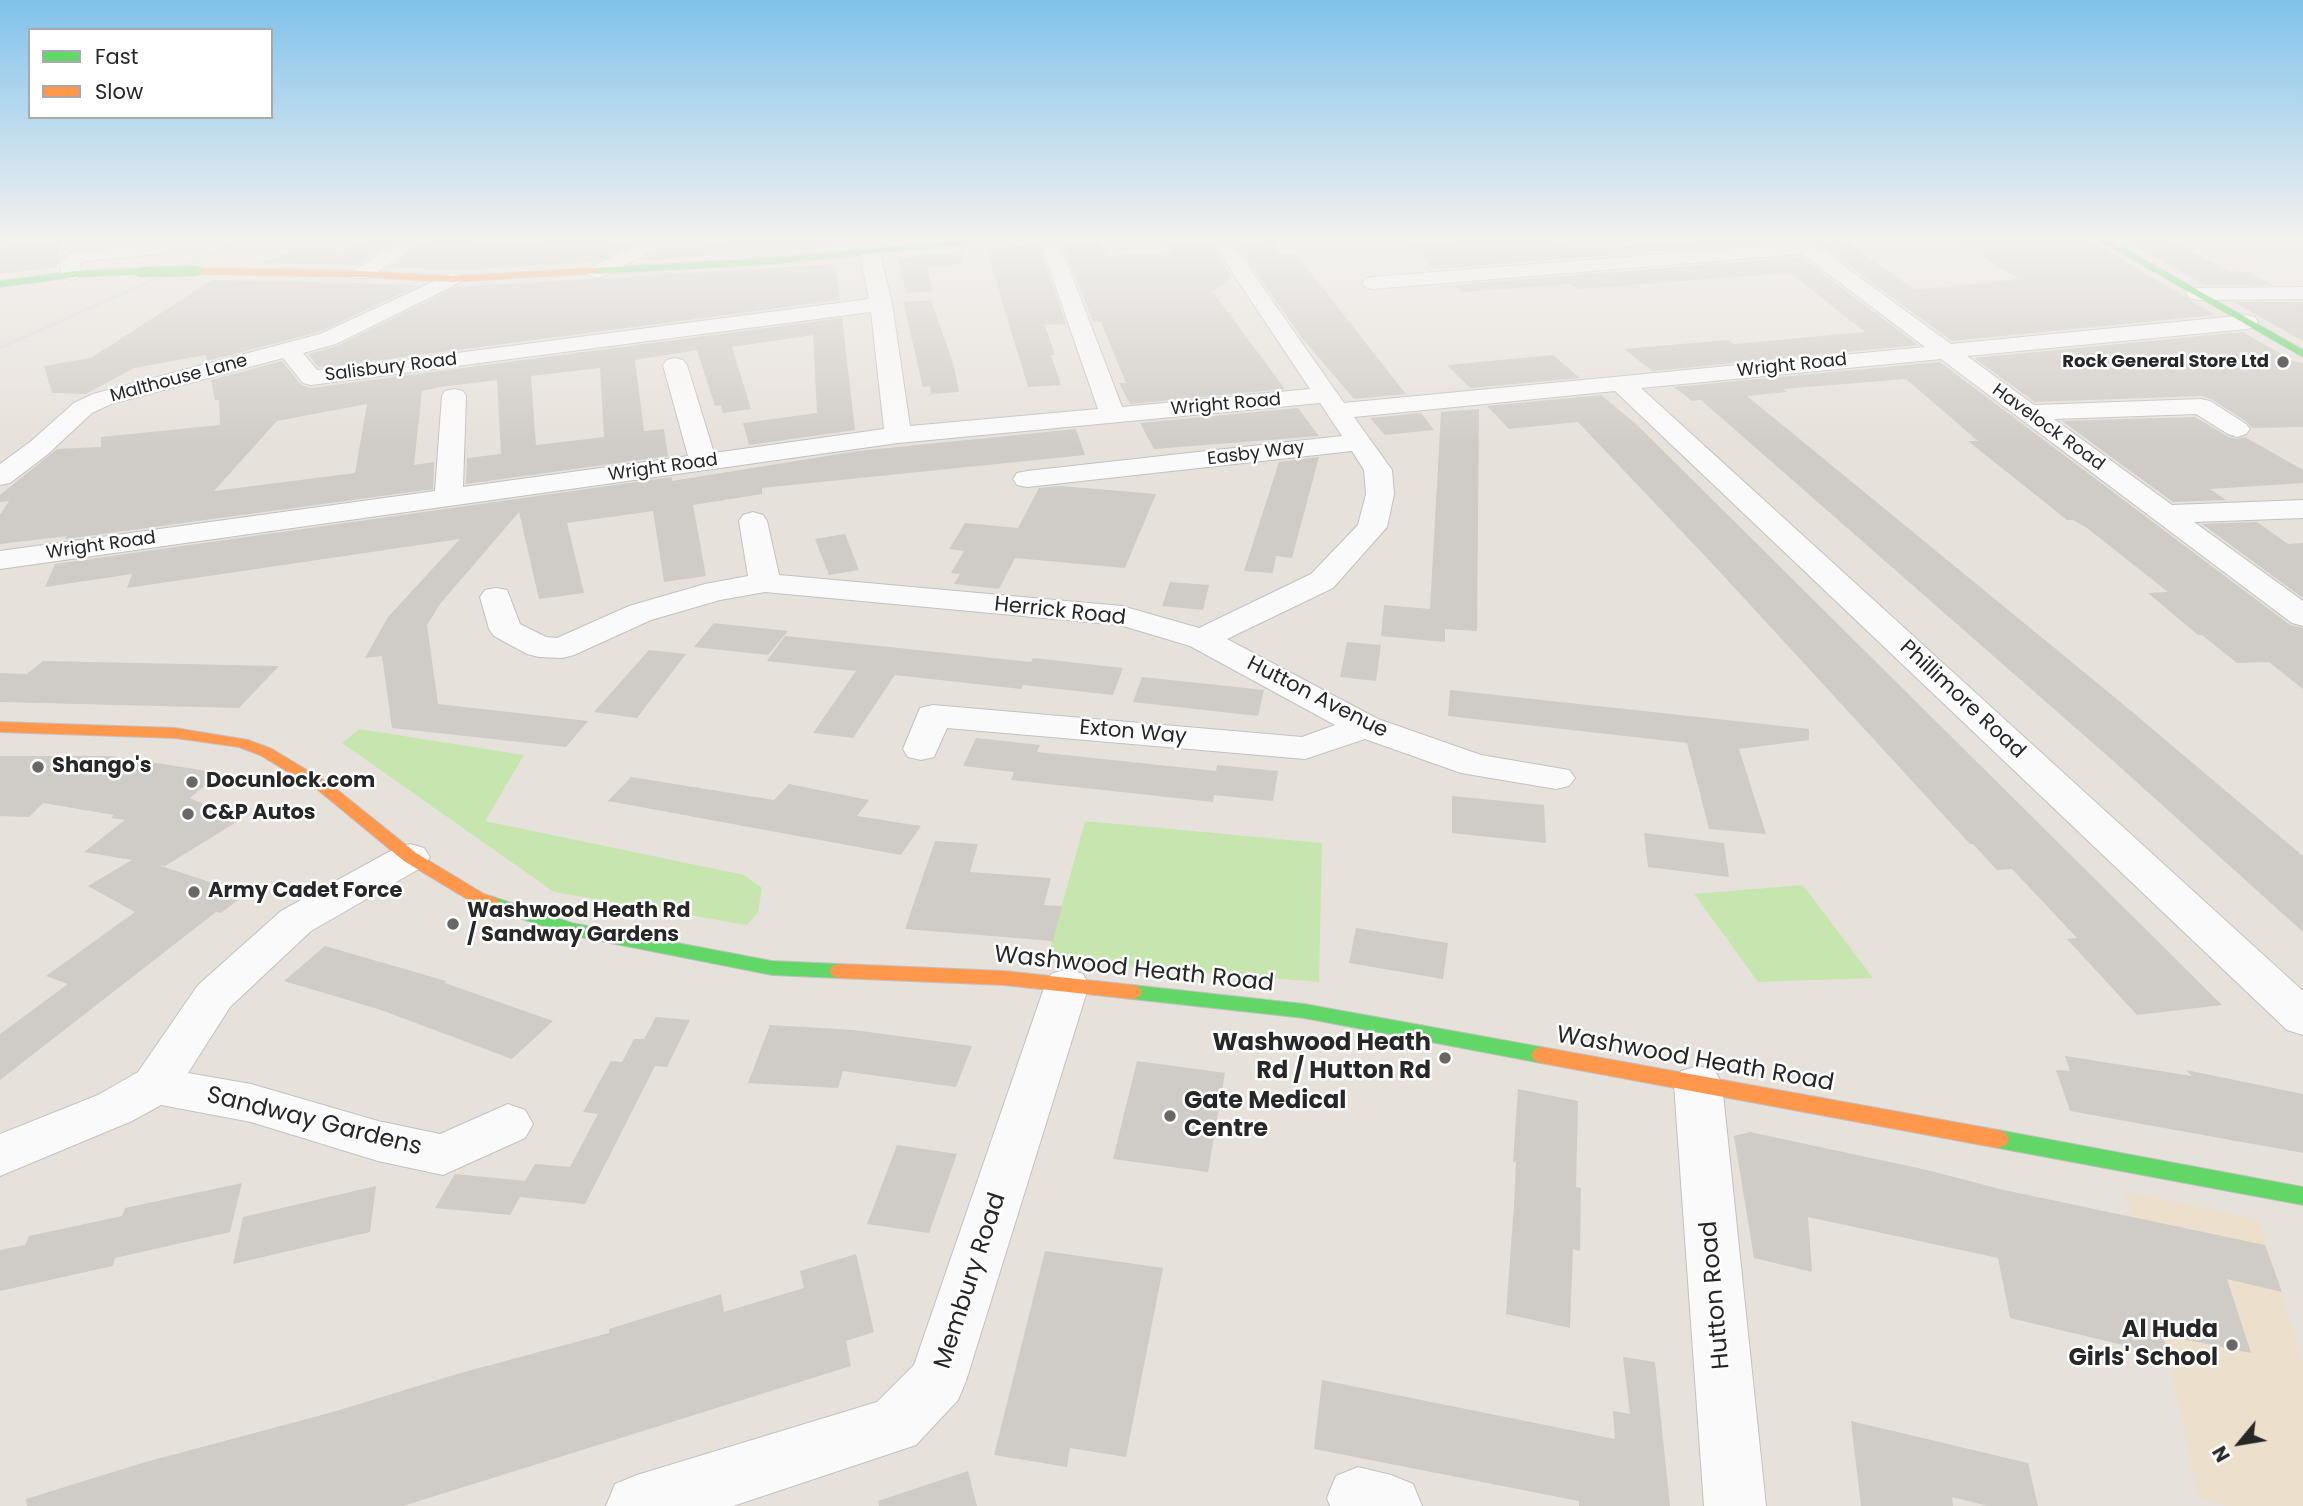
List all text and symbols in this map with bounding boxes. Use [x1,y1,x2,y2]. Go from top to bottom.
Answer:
legend [28,28,273,119]
text: Fast [95,42,138,71]
text: Slow [95,77,143,106]
street label: Salisbury Road [324,349,458,387]
street label: Wright Road [1736,349,1848,383]
street label: Malthouse Lane [108,350,250,408]
place label: Rock General Store Ltd [2062,351,2269,373]
marker: Rock General Store Ltd [2275,354,2291,370]
street label: Havelock Road [1988,380,2108,476]
street label: Wright Road [1170,389,1282,421]
street label: Easby Way [1206,437,1306,471]
street label: Wright Road [607,450,719,486]
street label: Wright Road [45,528,157,564]
street label: Herrick Road [993,593,1127,631]
street label: Phillimore Road [1894,635,2030,765]
street label: Hutton Avenue [1242,652,1392,744]
street label: Exton Way [1078,716,1188,750]
place label: Shango's [52,754,151,780]
marker: Shango's [30,759,46,775]
place label: Docunlock.com [206,769,375,795]
marker: Docunlock.com [184,774,200,790]
place label: C&P Autos [202,801,316,827]
marker: C&P Autos [180,806,196,822]
place label: Army Cadet Force [208,879,402,905]
marker: Army Cadet Force [186,884,202,900]
place label: Washwood Heath Rd / Sandway Gardens [467,899,691,949]
marker: Washwood Heath Rd / Sandway Gardens [445,916,461,932]
street label: Washwood Heath Road [993,941,1275,999]
street label: Washwood Heath Road [1554,1021,1836,1099]
place label: Washwood Heath Rd / Hutton Rd [1213,1030,1431,1086]
marker: Washwood Heath Rd / Hutton Rd [1437,1050,1453,1066]
street label: Sandway Gardens [204,1081,424,1163]
place label: Gate Medical Centre [1184,1088,1346,1144]
marker: Gate Medical Centre [1162,1108,1178,1124]
street label: Membury Road [929,1189,1013,1373]
street label: Hutton Road [1695,1220,1737,1370]
place label: Al Huda Girls' School [2068,1317,2218,1373]
marker: Al Huda Girls' School [2224,1337,2240,1353]
north arrow [2205,1408,2275,1478]
text: N [2206,1441,2237,1467]

